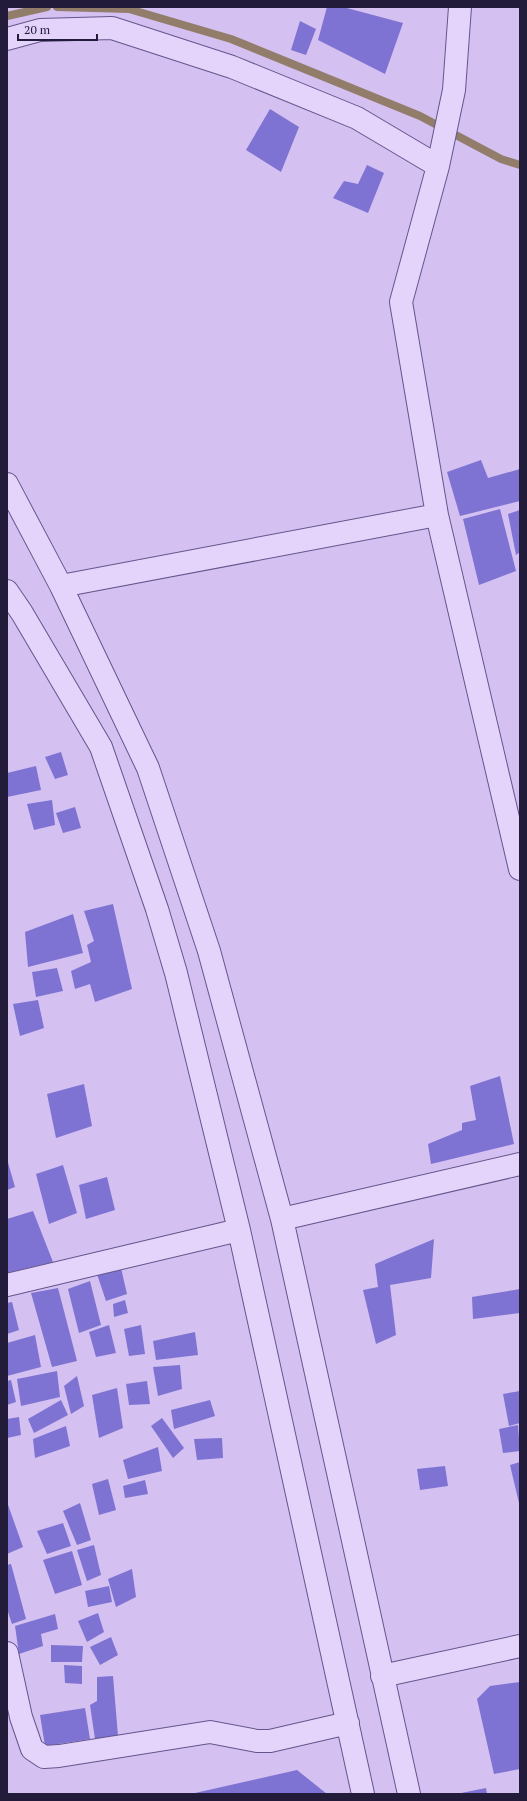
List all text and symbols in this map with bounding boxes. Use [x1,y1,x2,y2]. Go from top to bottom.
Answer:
scale bar [18,16,97,42]
text: 20 m [24,22,51,37]

